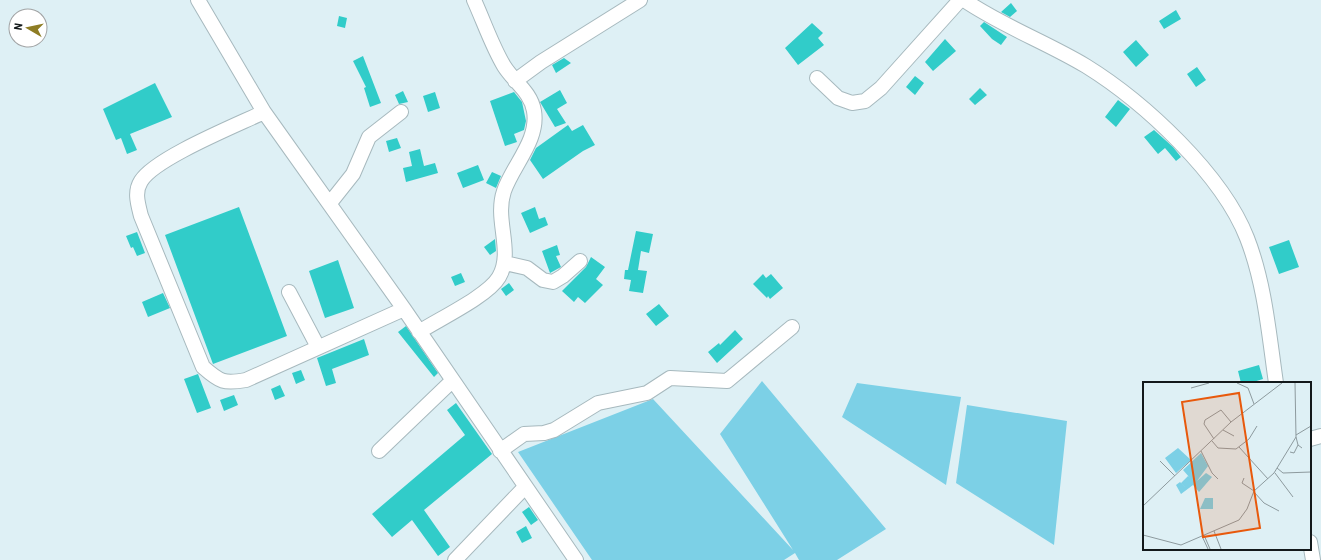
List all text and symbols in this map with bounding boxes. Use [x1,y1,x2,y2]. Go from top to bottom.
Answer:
north arrow [8,8,48,48]
text: N [12,22,26,31]
inset map [1143,382,1311,550]

